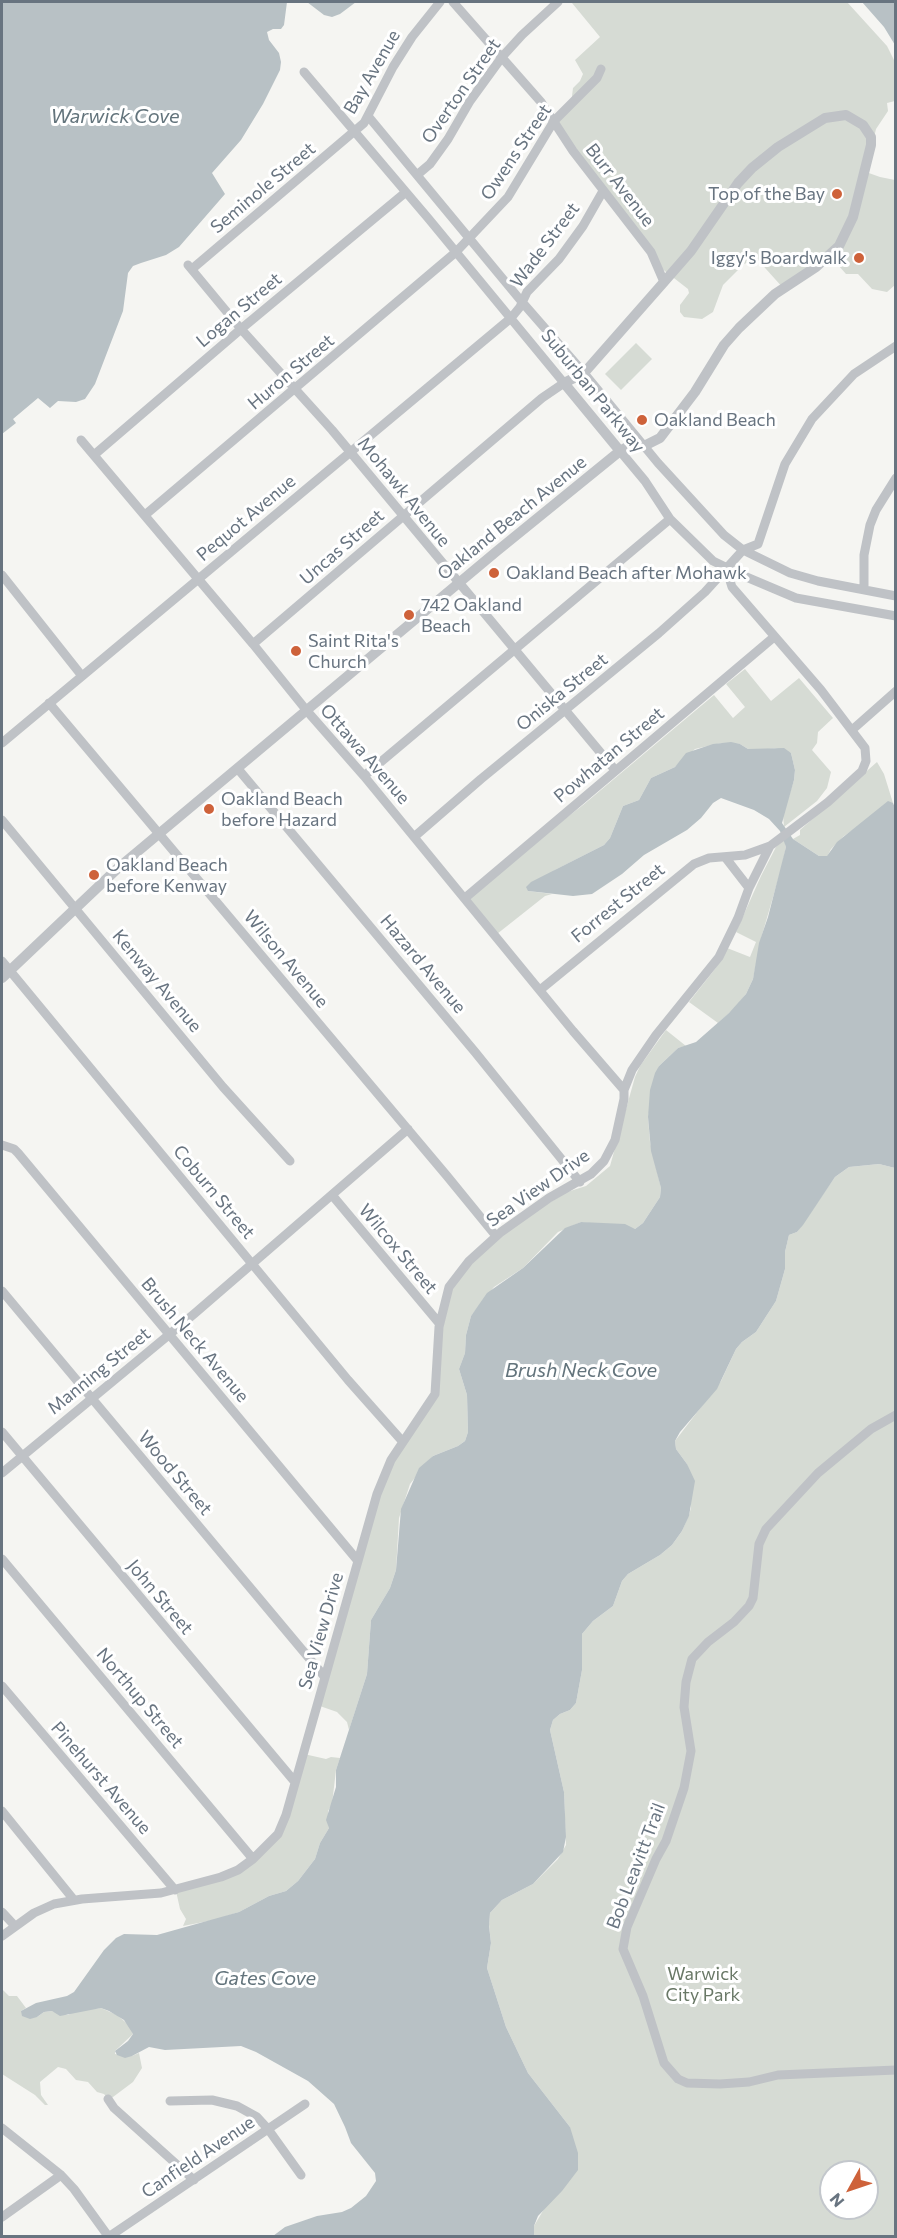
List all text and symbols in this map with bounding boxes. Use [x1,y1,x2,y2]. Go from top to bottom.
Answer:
street label: Bay Avenue [339,26,405,118]
street label: Overton Street [417,34,505,148]
street label: Owens Street [476,100,556,204]
water label: Warwick Cove [50,104,180,128]
street label: Seminole Street [206,138,320,238]
street label: Burr Avenue [581,139,659,231]
place label: Top of the Bay [708,183,825,205]
marker: Top of the Bay [830,187,844,201]
street label: Wade Street [506,198,584,292]
place label: Iggy's Boardwalk [711,247,847,269]
marker: Iggy's Boardwalk [852,251,866,265]
street label: Logan Street [192,268,286,352]
street label: Suburban Parkway [537,325,649,457]
street label: Huron Street [244,330,338,414]
place label: Oakland Beach [654,409,776,431]
marker: Oakland Beach [635,413,649,427]
street label: Mohawk Avenue [353,433,455,551]
street label: Oakland Beach Avenue [433,451,591,585]
street label: Pequot Avenue [192,470,300,566]
street label: Uncas Street [296,505,388,589]
place label: Oakland Beach after Mohawk [506,562,747,584]
marker: Oakland Beach after Mohawk [487,566,501,580]
place label: 742 Oakland Beach [421,594,522,636]
marker: 742 Oakland Beach [402,608,416,622]
place label: Saint Rita's Church [308,630,399,672]
marker: Saint Rita's Church [289,644,303,658]
street label: Oniska Street [512,649,612,735]
street label: Ottawa Avenue [316,699,414,809]
street label: Powhatan Street [550,703,668,807]
place label: Oakland Beach before Hazard [221,788,343,830]
marker: Oakland Beach before Hazard [202,802,216,816]
place label: Oakland Beach before Kenway [106,854,228,896]
street label: Forrest Street [567,859,669,947]
marker: Oakland Beach before Kenway [87,868,101,882]
street label: Wilson Avenue [239,906,333,1012]
street label: Hazard Avenue [376,910,470,1018]
street label: Kenway Avenue [108,925,206,1037]
street label: Coburn Street [169,1141,259,1243]
street label: Sea View Drive [482,1145,594,1231]
street label: Wilcox Street [354,1200,442,1298]
street label: Brush Neck Avenue [137,1273,253,1407]
street label: Manning Street [43,1323,155,1419]
water label: Brush Neck Cove [505,1358,657,1382]
street label: Wood Street [134,1426,216,1520]
street label: John Street [122,1555,198,1639]
street label: Sea View Drive [294,1570,348,1692]
street label: Northup Street [92,1643,188,1753]
street label: Pinehurst Avenue [46,1717,156,1839]
street label: Bob Leavitt Trail [602,1800,670,1932]
park label: Warwick City Park [666,1963,740,2006]
water label: Gates Cove [214,1966,316,1990]
street label: Canfield Avenue [137,2111,259,2203]
north arrow [819,2160,879,2220]
text: N [825,2190,847,2211]

